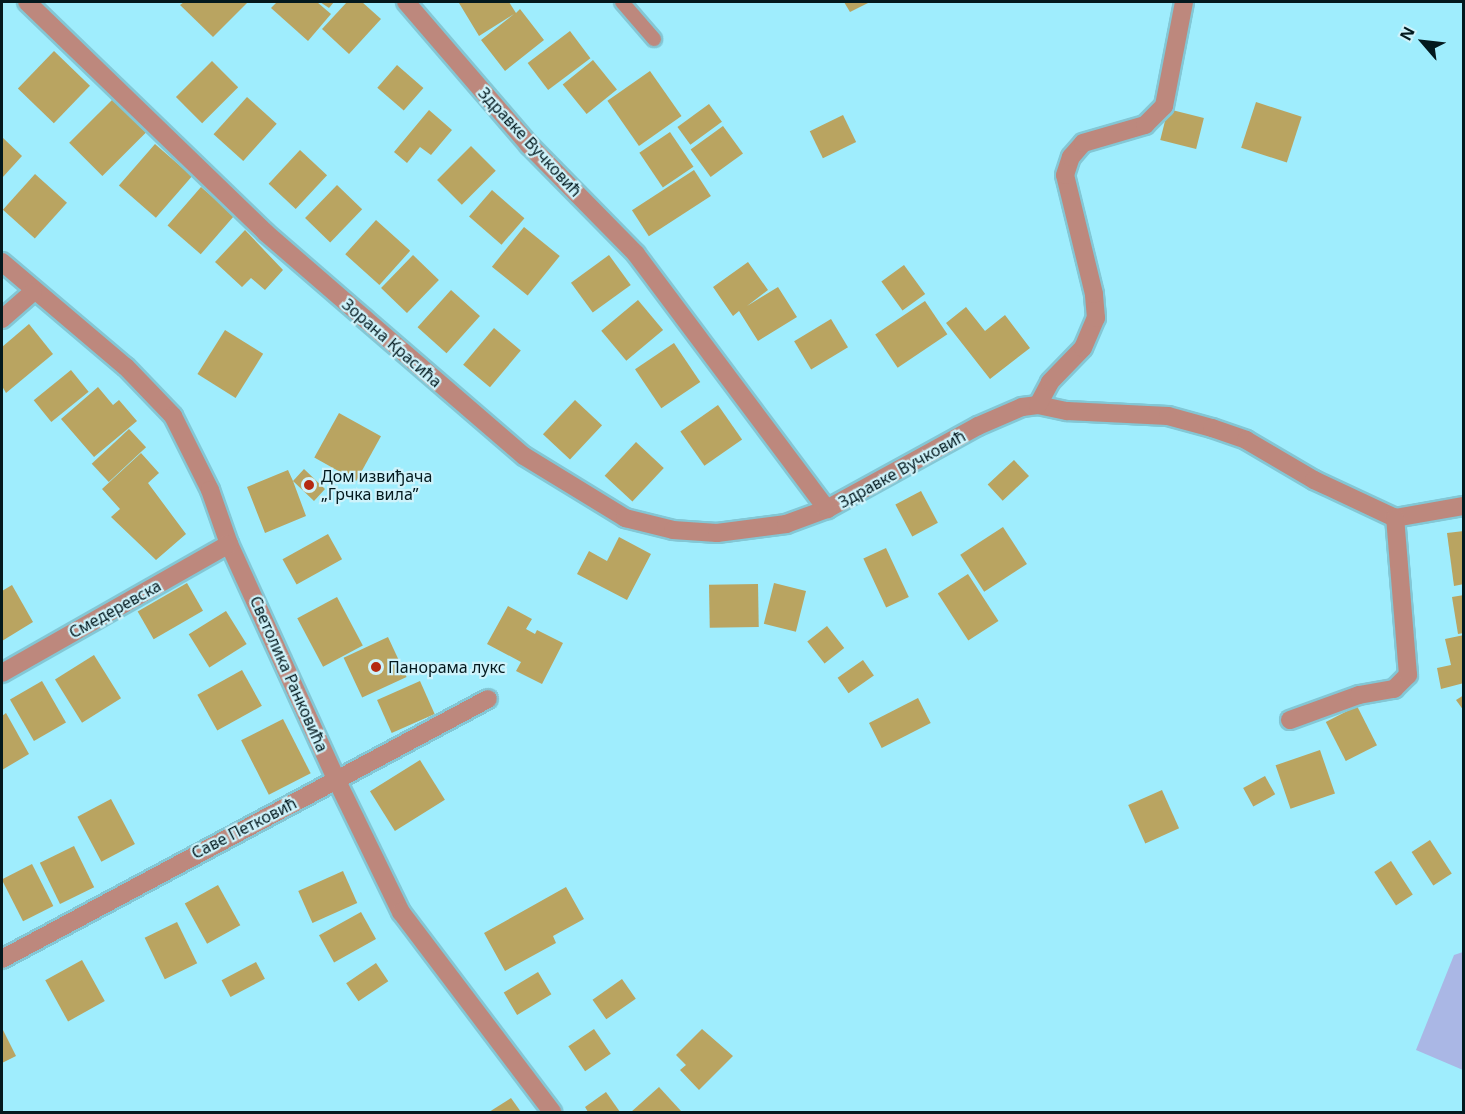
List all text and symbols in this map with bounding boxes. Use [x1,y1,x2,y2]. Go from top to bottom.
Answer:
north arrow [1393,12,1453,72]
text: N [1394,23,1420,44]
street label: Здравке Вучковић [474,83,586,201]
street label: Зорана Красића [338,295,446,391]
street label: Здравке Вучковић [835,426,969,512]
place label: Дом извиђача „Грчка вила” [321,466,432,504]
marker: Дом извиђача „Грчка вила” [302,478,316,492]
street label: Смедеревска [66,576,164,642]
street label: Светолика Ранковића [246,593,332,755]
place label: Панорама лукс [388,657,506,677]
marker: Панорама лукс [369,660,383,674]
street label: Саве Петковић [188,793,300,863]

